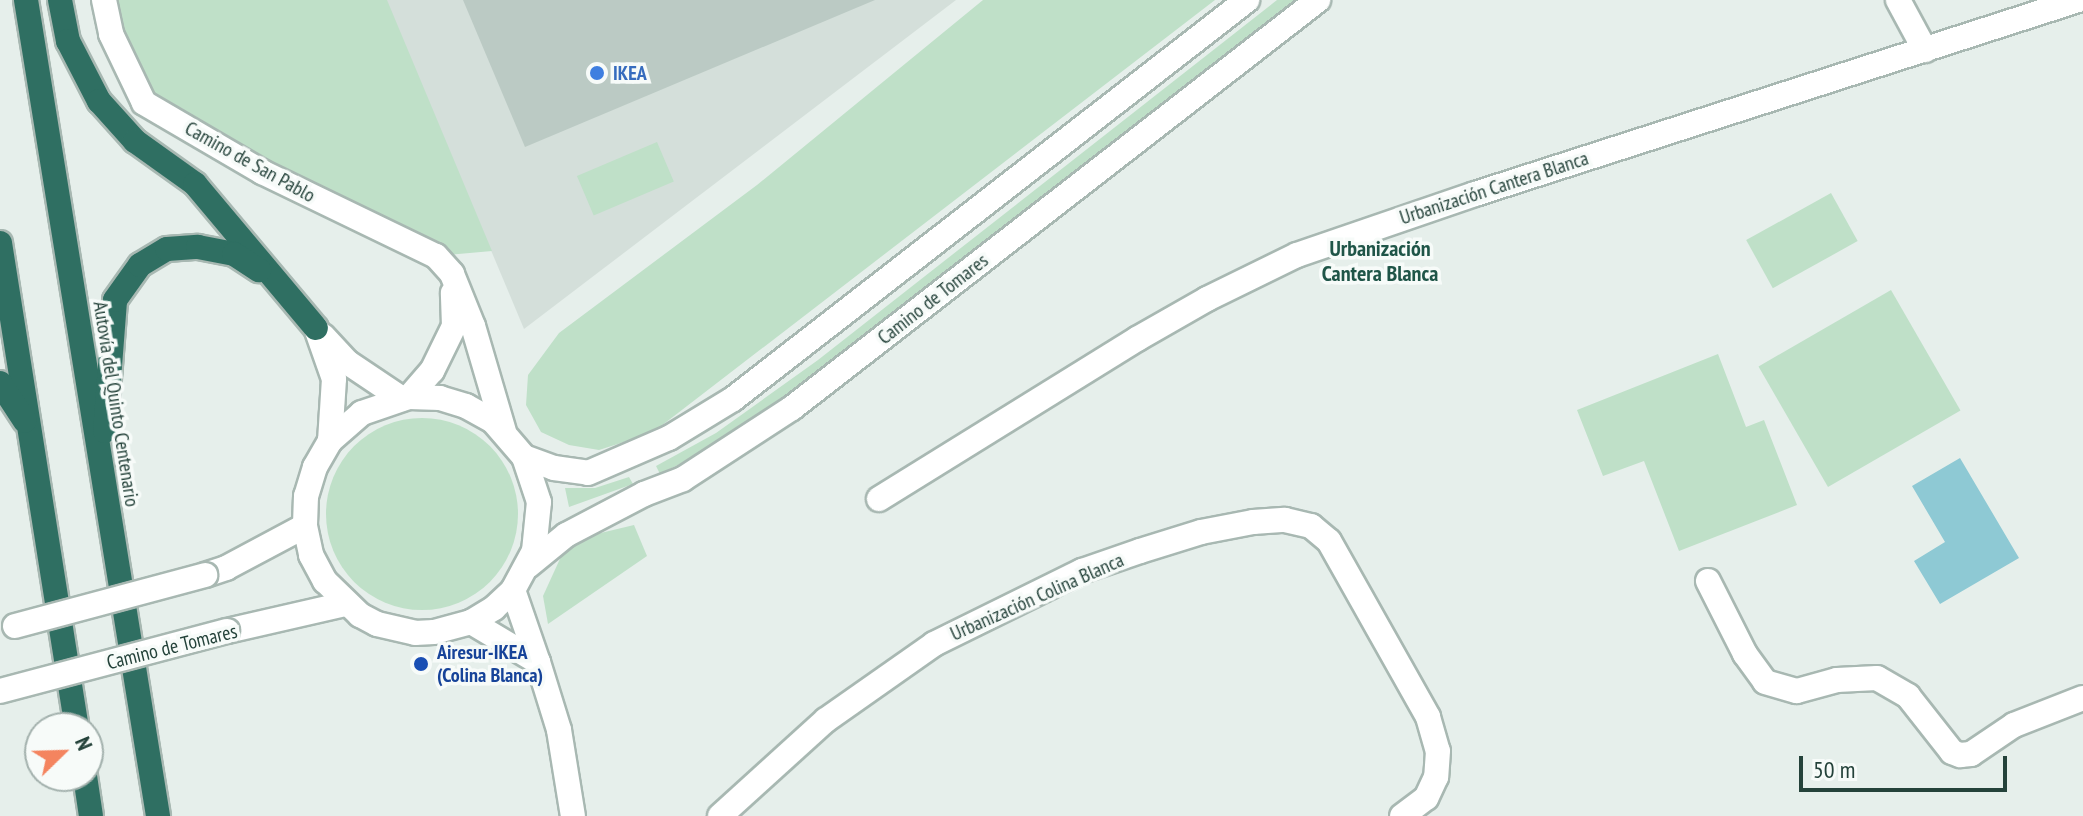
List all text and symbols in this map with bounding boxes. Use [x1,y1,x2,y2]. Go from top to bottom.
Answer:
place label: IKEA [613,61,647,85]
marker: IKEA [588,64,606,82]
street label: Camino de San Pablo [181,116,319,208]
street label: Urbanización Cantera Blanca [1397,146,1591,230]
district label: Urbanización Cantera Blanca [1322,235,1438,286]
street label: Camino de Tomares [873,248,993,350]
street label: Autovía del Quinto Centenario [88,300,144,508]
street label: Urbanización Colina Blanca [947,548,1127,646]
street label: Camino de Tomares [104,619,240,675]
place label: Airesur-IKEA (Colina Blanca) [437,640,543,687]
marker: Airesur-IKEA (Colina Blanca) [412,655,430,673]
north arrow [24,712,104,792]
text: N [69,732,99,754]
scale bar [1803,740,2011,790]
text: 50 m [1813,754,1855,785]

